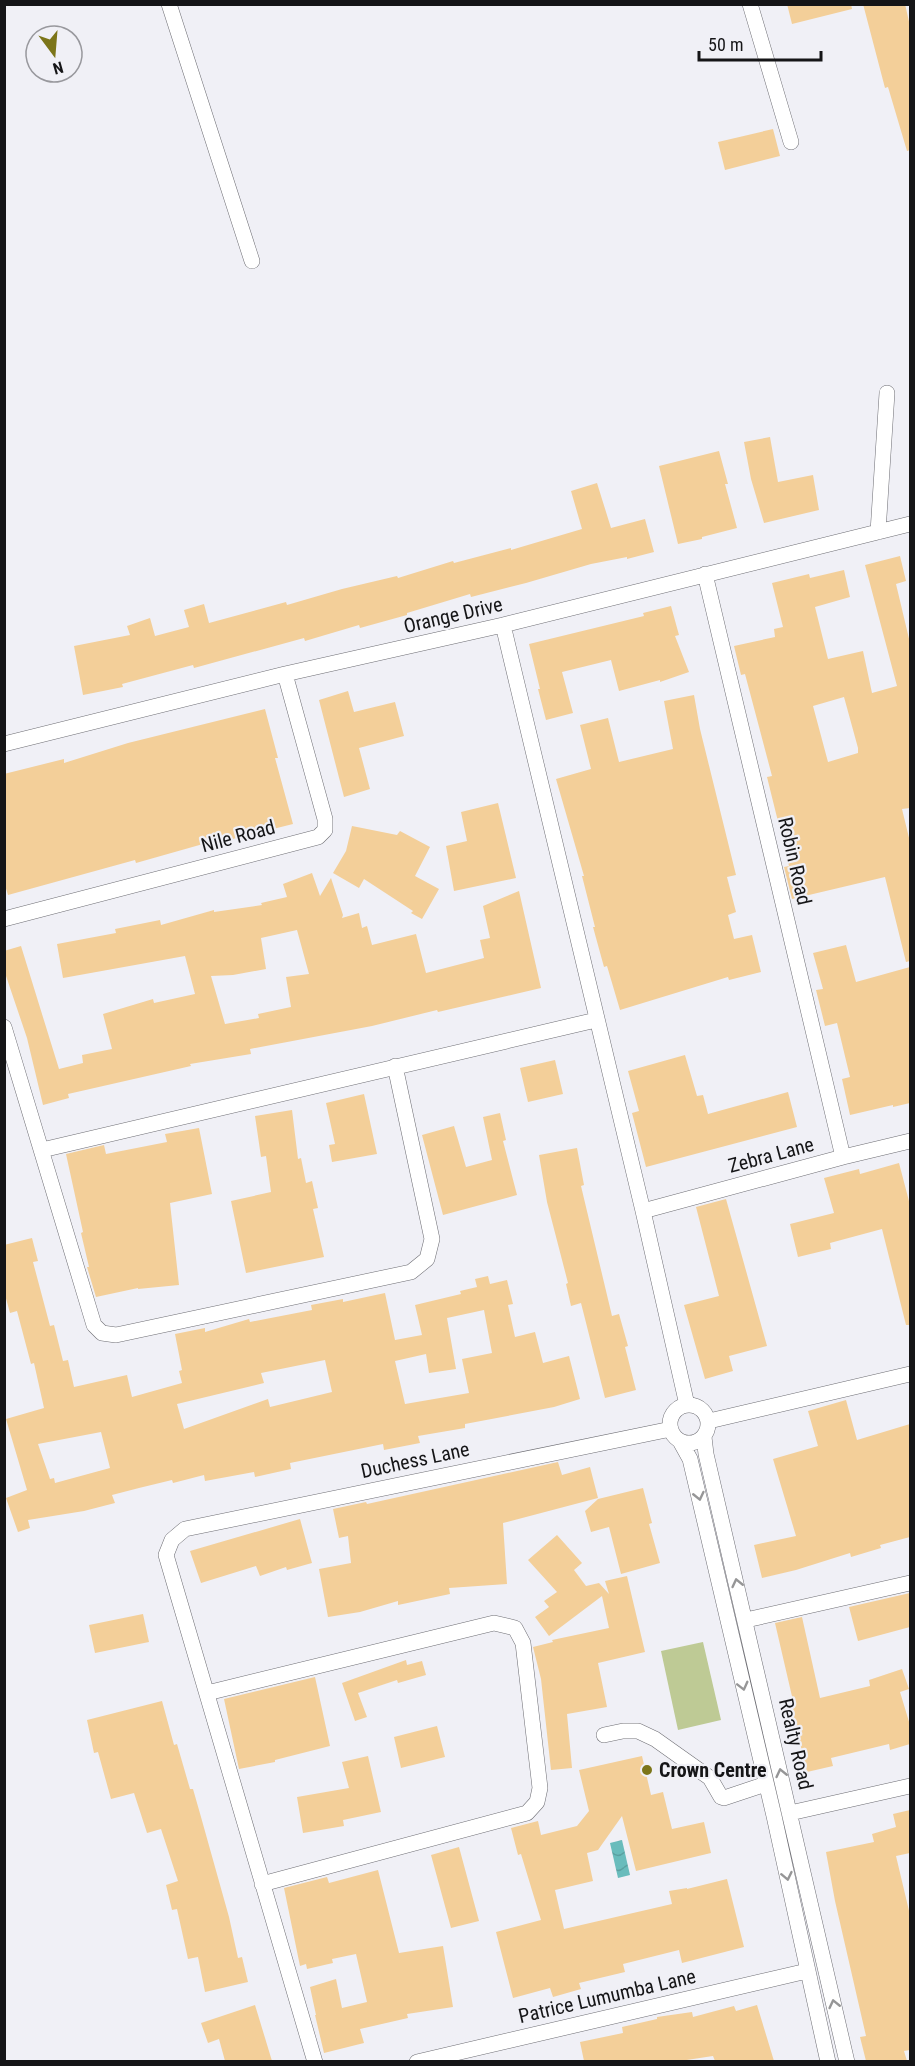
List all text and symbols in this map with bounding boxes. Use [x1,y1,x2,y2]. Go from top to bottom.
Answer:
north arrow [24,24,84,84]
scale bar [699,24,820,62]
text: 50 m [708,34,743,55]
text: N [51,57,65,78]
street label: Orange Drive [401,592,505,638]
street label: Nile Road [198,815,278,857]
street label: Robin Road [773,815,817,907]
street label: Zebra Lane [726,1132,816,1178]
street label: Duchess Lane [359,1437,471,1483]
one-way arrow [691,1491,704,1501]
one-way arrow [732,1579,745,1589]
one-way arrow [735,1681,748,1691]
street label: Realty Road [774,1696,818,1792]
place label: Crown Centre [659,1758,767,1782]
marker: Crown Centre [640,1763,654,1777]
one-way arrow [775,1769,788,1779]
one-way arrow [779,1871,792,1881]
street label: Patrice Lumumba Lane [516,1964,698,2028]
one-way arrow [828,2000,841,2010]

